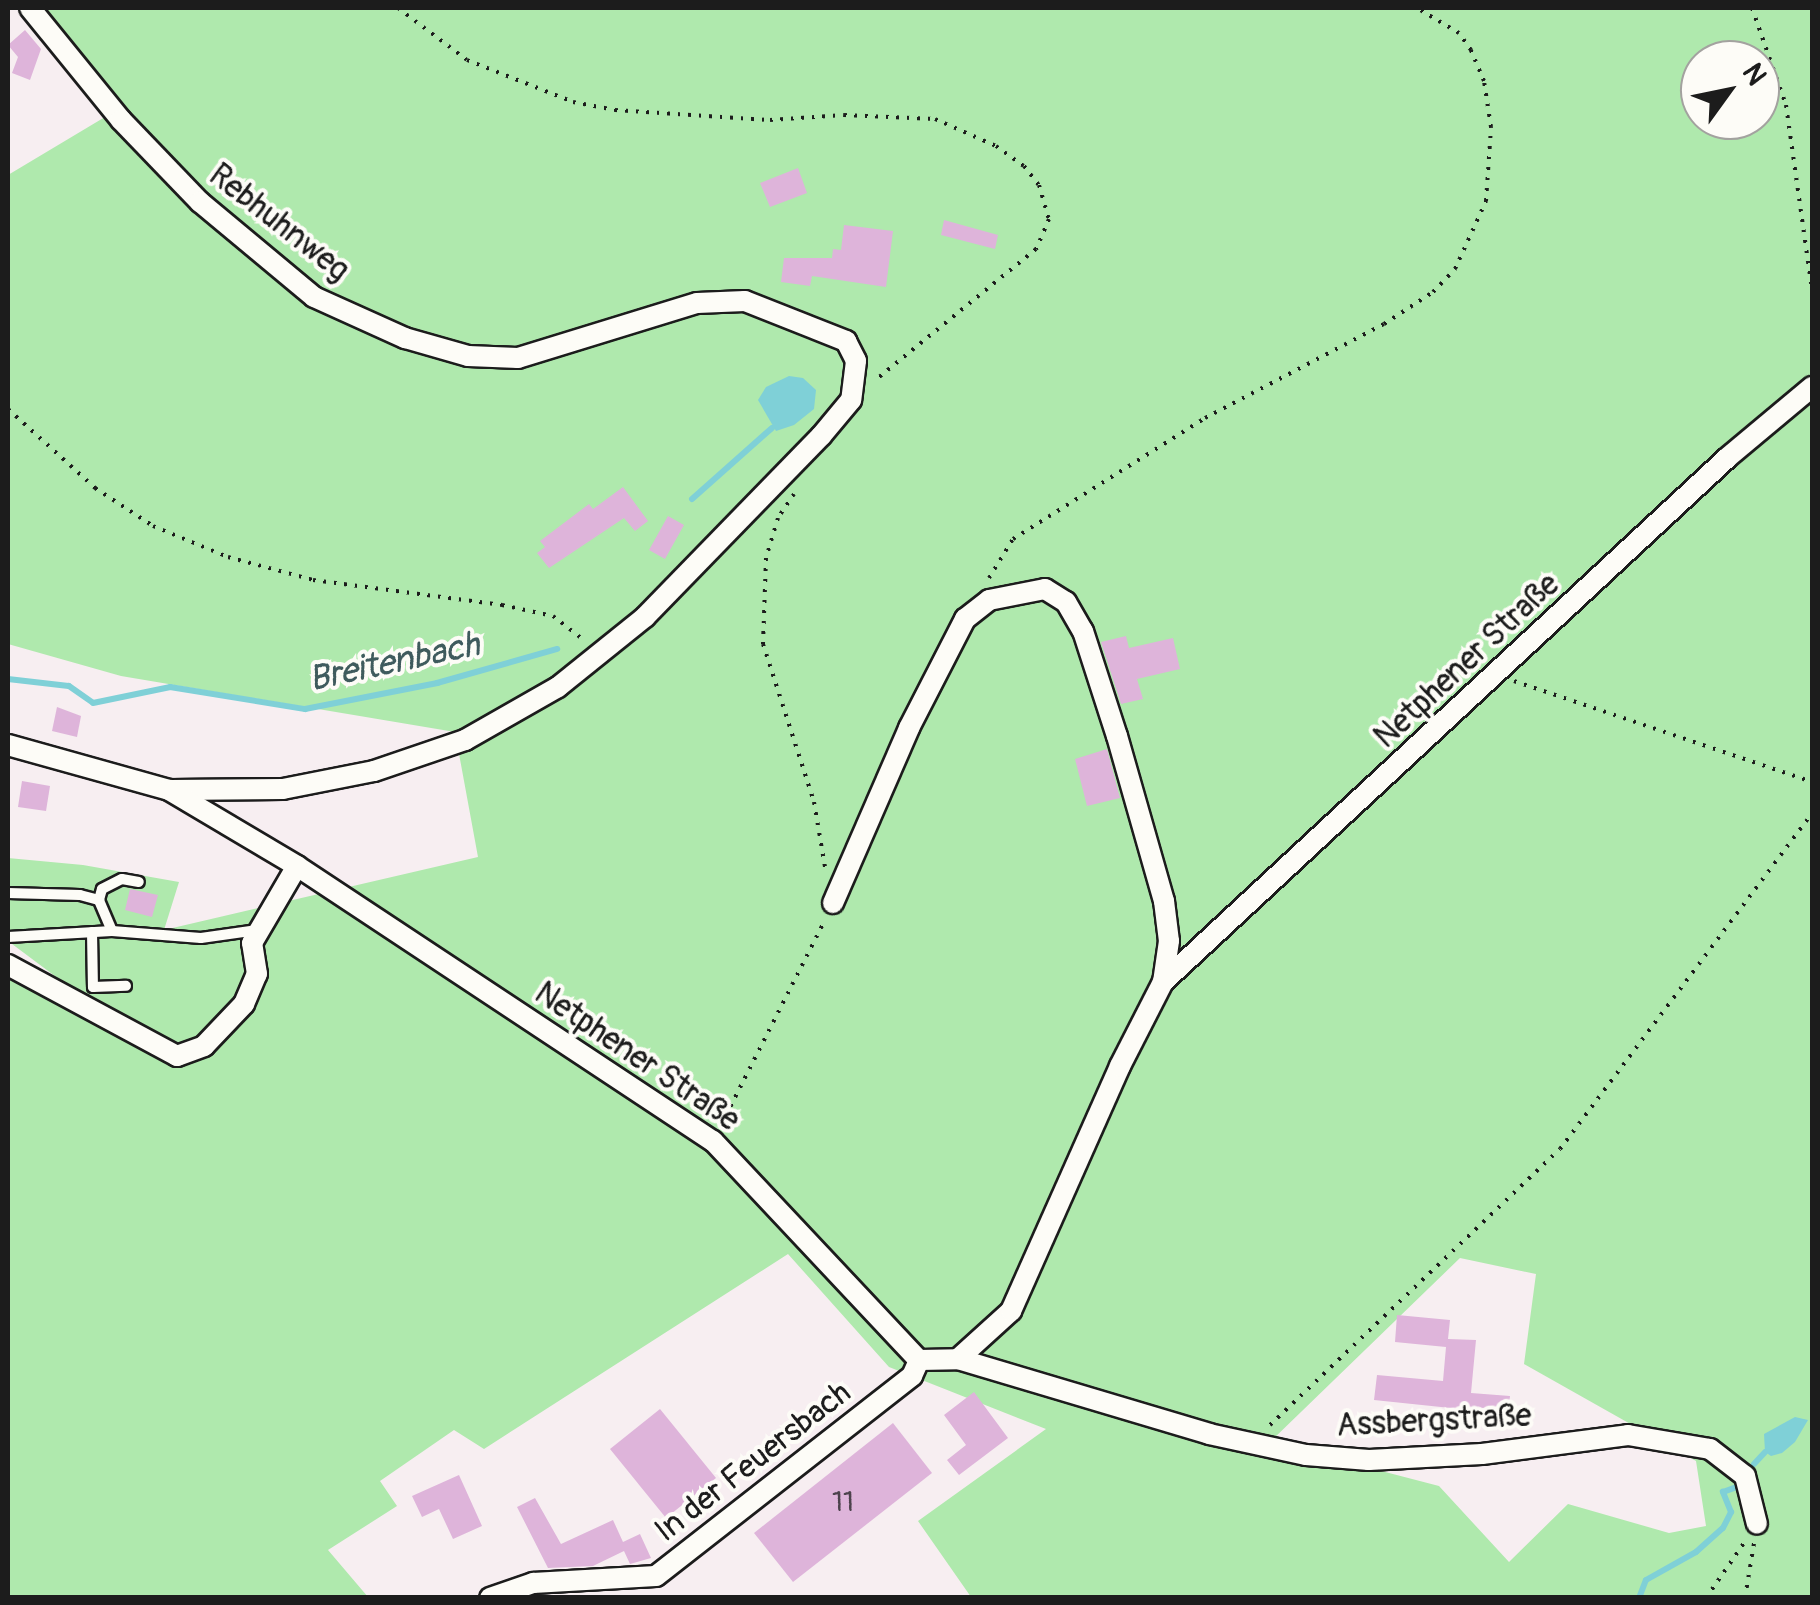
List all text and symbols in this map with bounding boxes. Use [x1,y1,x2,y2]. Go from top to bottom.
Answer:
north arrow [1680,40,1780,140]
text: N [1734,57,1774,92]
street label: Rebhuhnweg [201,156,357,290]
street label: Netphener Straße [1367,566,1567,756]
water label: Breitenbach [305,623,483,701]
street label: Netphener Straße [527,974,747,1140]
street label: In der Feuersbach [648,1374,858,1550]
street label: Assbergstraße [1336,1397,1532,1445]
house number: 11 [832,1486,854,1520]

